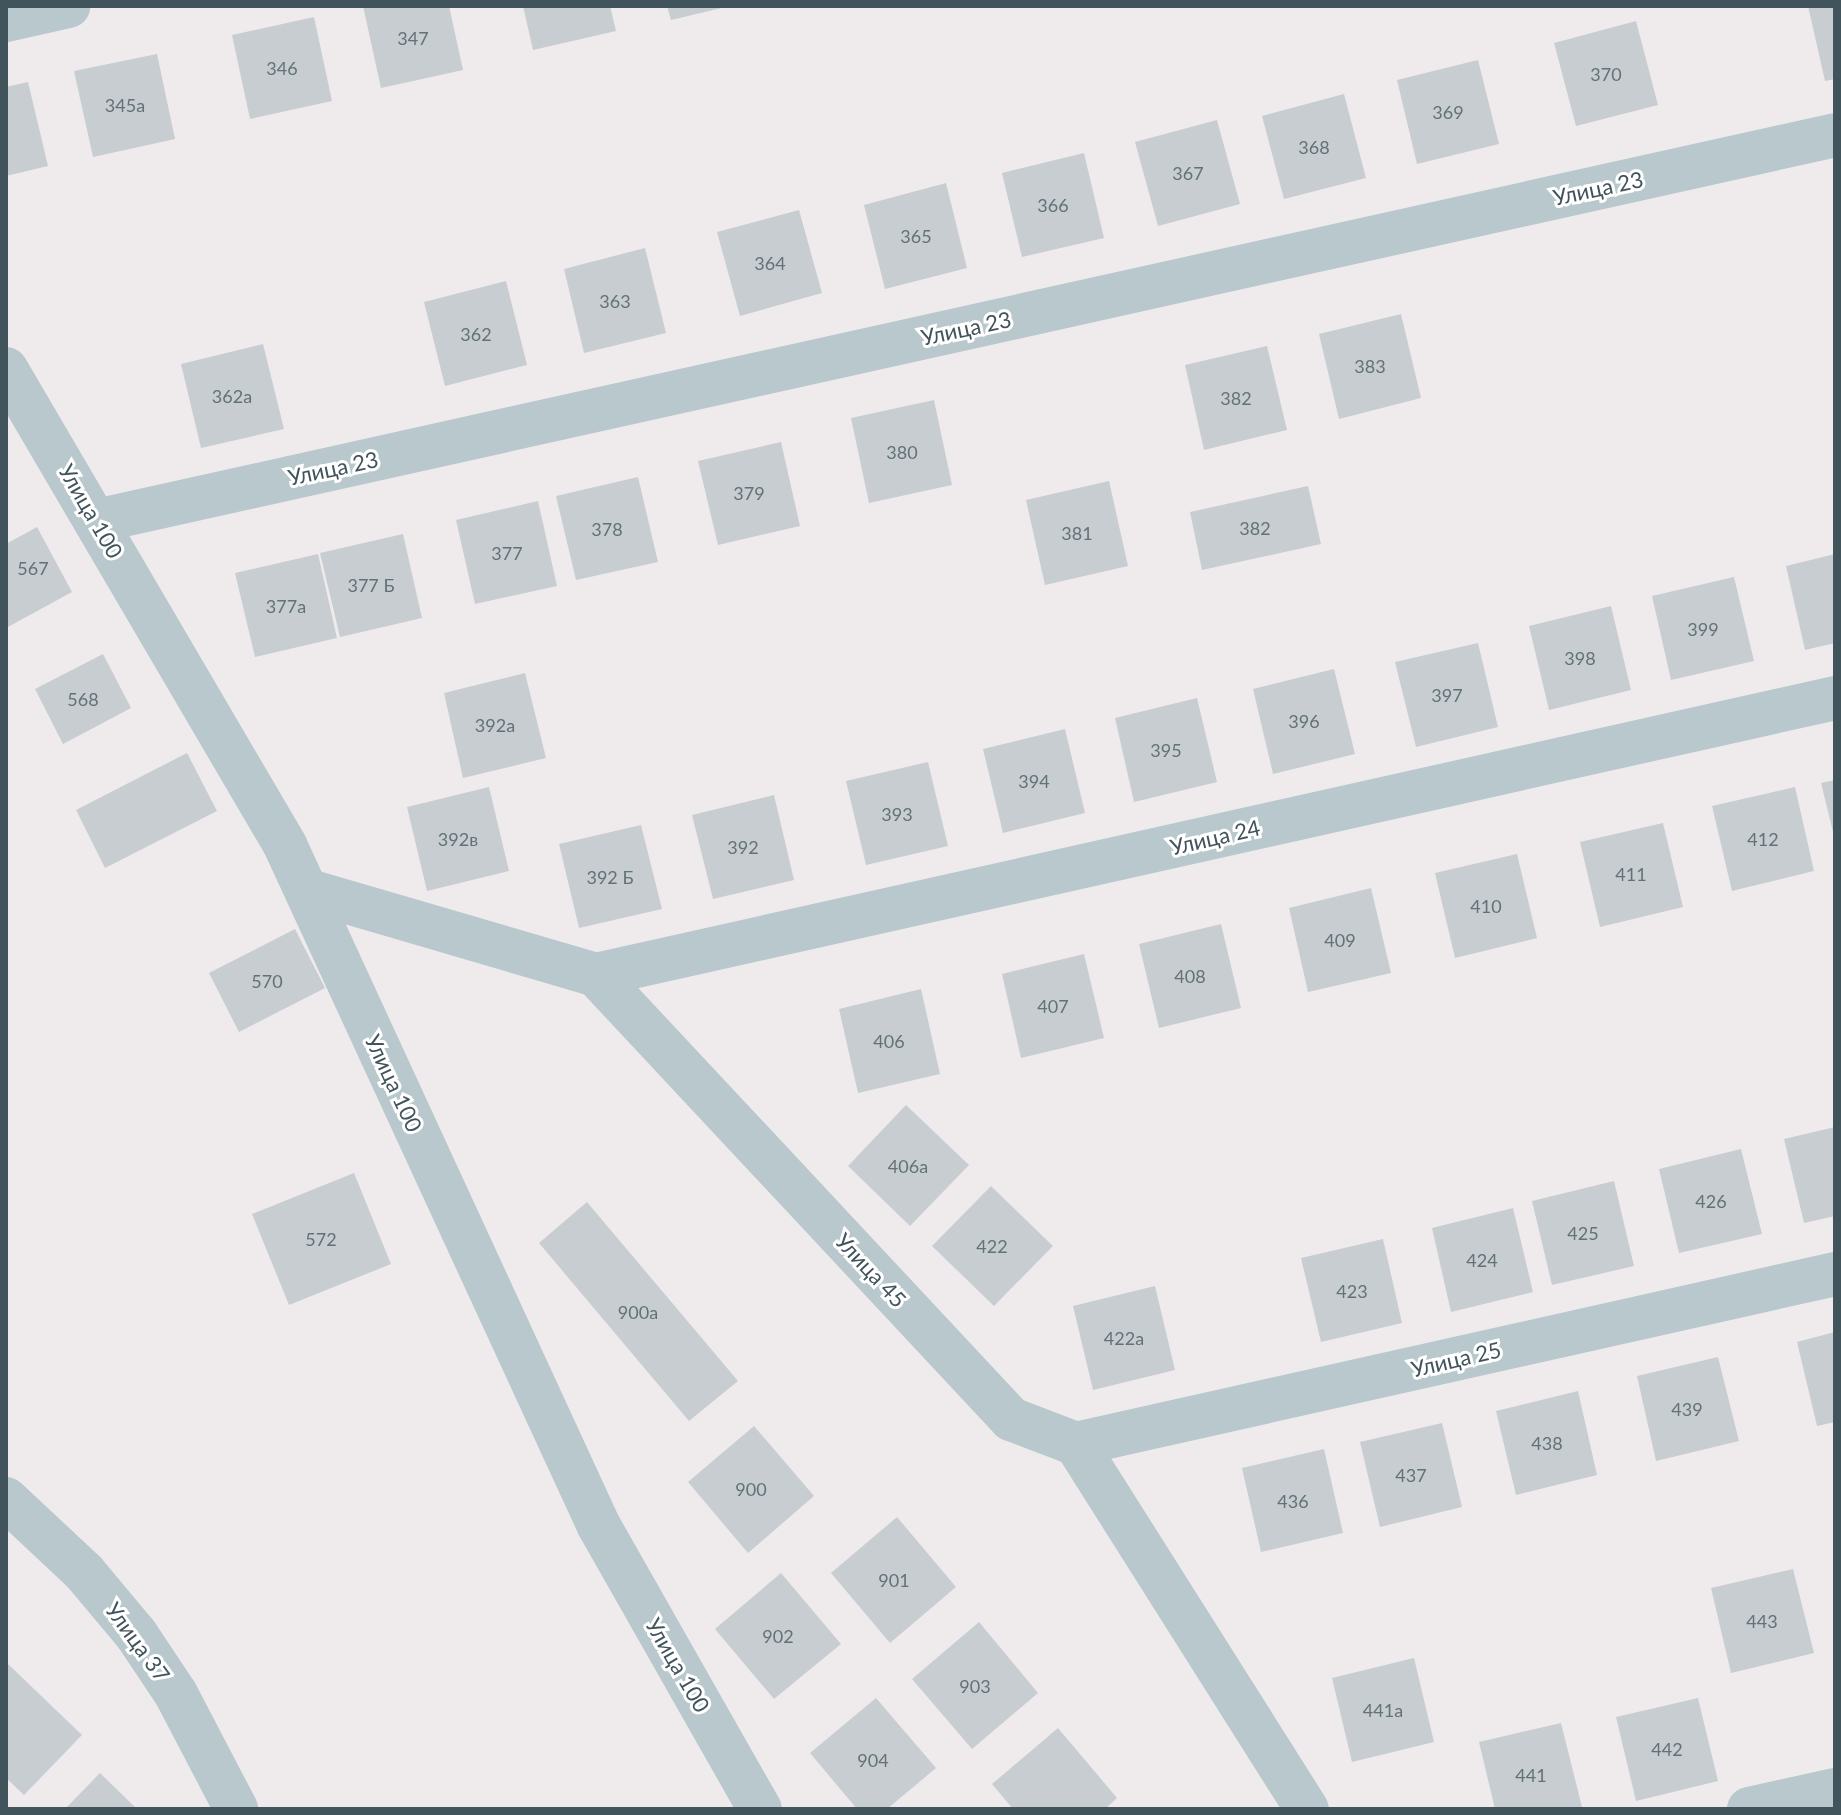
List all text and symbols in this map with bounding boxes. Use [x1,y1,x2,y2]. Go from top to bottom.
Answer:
house number: 347 [397,27,429,49]
house number: 346 [266,57,298,79]
house number: 370 [1590,63,1622,85]
house number: 345а [105,94,145,116]
house number: 369 [1432,101,1464,123]
house number: 368 [1298,136,1330,158]
house number: 367 [1172,162,1204,184]
street label: Улица 23 [1550,166,1646,210]
house number: 366 [1037,194,1069,216]
house number: 365 [900,225,932,247]
house number: 364 [754,252,786,274]
house number: 363 [599,290,631,312]
street label: Улица 23 [918,306,1014,350]
house number: 362 [460,323,492,345]
house number: 383 [1354,355,1386,377]
house number: 362а [212,385,252,407]
house number: 382 [1220,387,1252,409]
house number: 380 [886,441,918,463]
street label: Улица 23 [285,446,381,490]
street label: Улица 100 [53,459,129,563]
house number: 379 [733,482,765,504]
house number: 382 [1239,517,1271,539]
house number: 378 [591,518,623,540]
house number: 381 [1061,522,1093,544]
house number: 377 [491,542,523,564]
house number: 567 [17,557,49,579]
house number: 377 Б [347,574,395,596]
house number: 377а [266,595,306,617]
house number: 399 [1687,618,1719,640]
house number: 398 [1564,647,1596,669]
house number: 397 [1431,684,1463,706]
house number: 568 [67,688,99,710]
house number: 396 [1288,710,1320,732]
house number: 392а [475,714,515,736]
house number: 395 [1150,739,1182,761]
house number: 394 [1018,770,1050,792]
house number: 393 [881,803,913,825]
street label: Улица 24 [1167,814,1263,860]
house number: 392в [438,828,478,850]
house number: 412 [1747,828,1779,850]
house number: 392 [727,836,759,858]
house number: 411 [1615,863,1647,885]
house number: 392 Б [586,866,634,888]
house number: 410 [1470,895,1502,917]
house number: 409 [1324,929,1356,951]
house number: 408 [1174,965,1206,987]
house number: 570 [251,970,283,992]
house number: 407 [1037,995,1069,1017]
street label: Улица 100 [360,1030,428,1136]
house number: 406 [873,1030,905,1052]
house number: 406а [888,1155,928,1177]
house number: 426 [1695,1190,1727,1212]
house number: 425 [1567,1222,1599,1244]
street label: Улица 45 [830,1227,912,1313]
house number: 572 [305,1228,337,1250]
house number: 422 [976,1235,1008,1257]
house number: 424 [1466,1249,1498,1271]
house number: 423 [1336,1280,1368,1302]
house number: 900а [618,1301,658,1323]
house number: 422а [1104,1327,1144,1349]
street label: Улица 25 [1408,1336,1504,1382]
house number: 439 [1671,1398,1703,1420]
house number: 438 [1531,1432,1563,1454]
house number: 437 [1395,1464,1427,1486]
house number: 900 [735,1478,767,1500]
house number: 436 [1277,1490,1309,1512]
house number: 901 [878,1569,910,1591]
street label: Улица 37 [100,1597,176,1687]
house number: 443 [1746,1610,1778,1632]
street label: Улица 100 [640,1613,716,1717]
house number: 902 [762,1625,794,1647]
house number: 903 [959,1675,991,1697]
house number: 441а [1363,1699,1403,1721]
house number: 442 [1651,1738,1683,1760]
house number: 904 [857,1749,889,1771]
house number: 441 [1515,1764,1547,1786]

